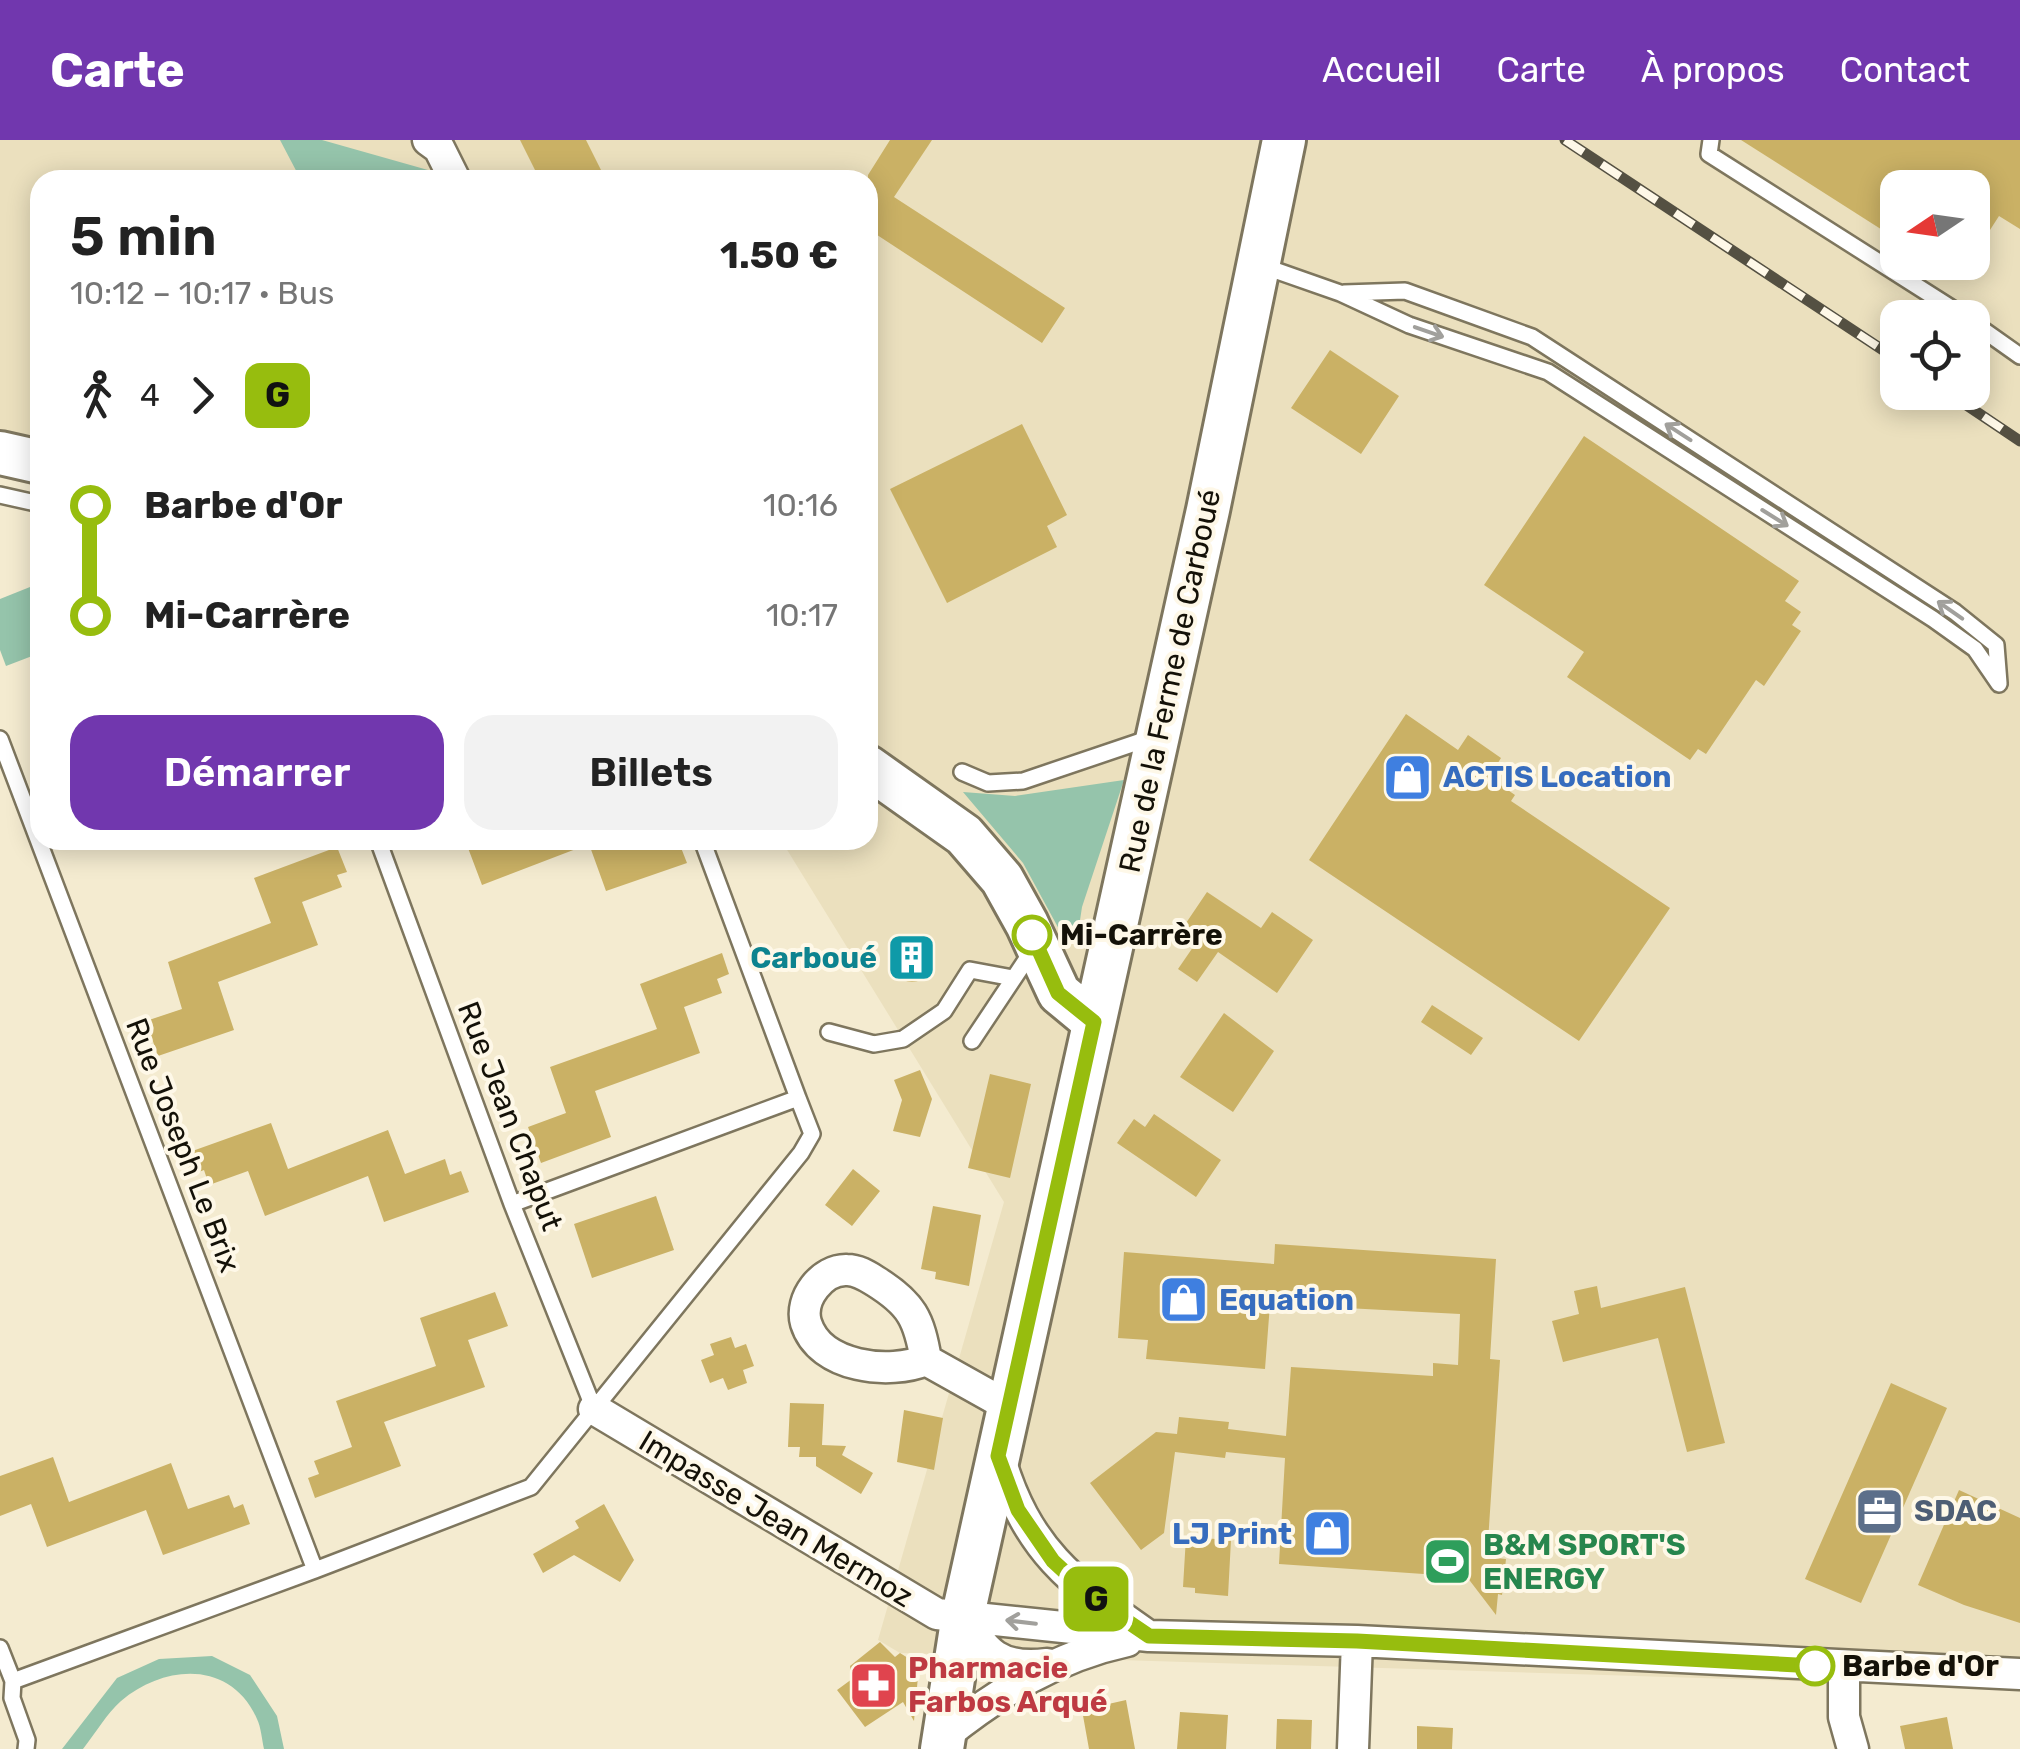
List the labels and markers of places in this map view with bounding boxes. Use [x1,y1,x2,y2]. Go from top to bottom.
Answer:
shop icon: ACTIS Location [1382,751,1434,803]
place label: ACTIS Location [1443,759,1672,795]
marker: Mi-Carrère [1013,916,1051,954]
place label: Mi-Carrère [1060,917,1223,953]
building icon: Carboué [886,932,938,984]
place label: Carboué [750,940,877,976]
shop icon: Equation [1158,1274,1210,1326]
place label: Equation [1219,1282,1354,1318]
office icon: SDAC [1853,1485,1905,1537]
place label: SDAC [1914,1493,1997,1529]
shop icon: LJ Print [1301,1508,1353,1560]
place label: LJ Print [1172,1516,1292,1552]
place label: B&M SPORT'S ENERGY [1483,1527,1686,1597]
sports icon: B&M SPORT'S ENERGY [1422,1536,1474,1588]
marker: Barbe d'Or [1796,1647,1834,1685]
place label: Barbe d'Or [1842,1648,1999,1684]
place label: Pharmacie Farbos Arqué [908,1650,1108,1720]
pharmacy icon: Pharmacie Farbos Arqué [847,1659,899,1711]

